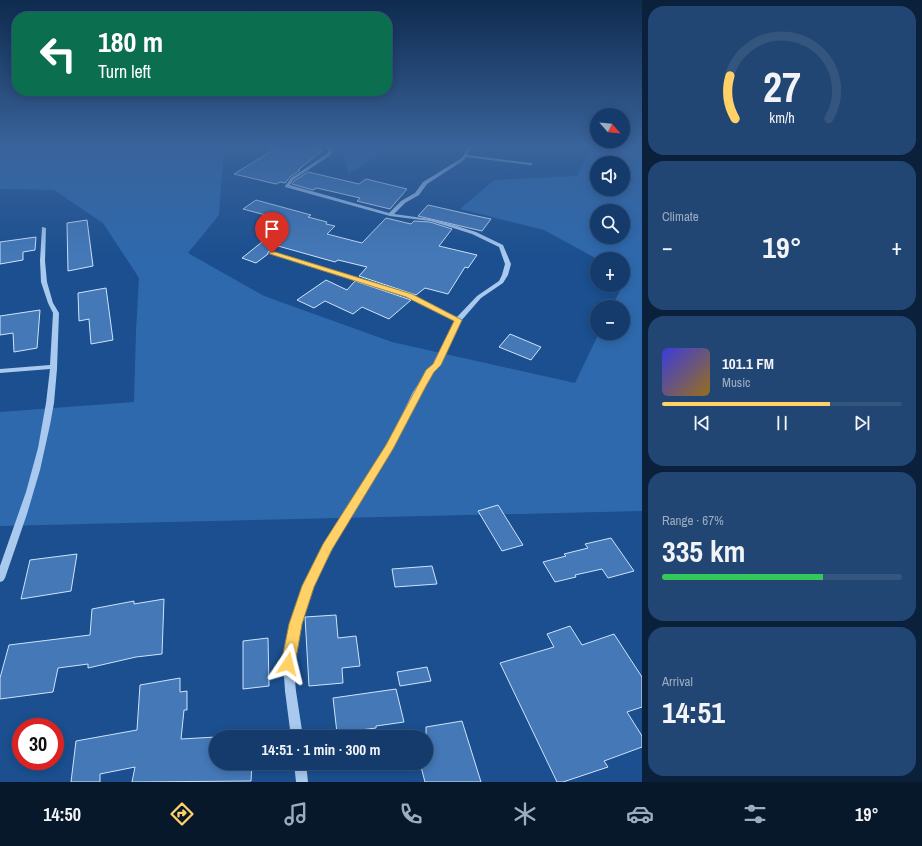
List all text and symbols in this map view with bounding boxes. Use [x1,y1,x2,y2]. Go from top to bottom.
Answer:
text: 180 m [98,23,163,61]
icon: left [32,28,84,80]
text: 27 [763,58,801,114]
text: Turn left [98,59,151,84]
text: km/h [769,107,795,126]
north arrow [590,108,630,148]
map controls [590,108,630,340]
button: sound [590,156,630,196]
button: search [590,204,630,244]
text: Climate [662,208,699,225]
pin [255,212,289,253]
icon: arrive [261,218,283,240]
text: 19° [762,227,802,267]
text: − [662,232,673,262]
text: + [891,232,902,262]
button: + [590,252,630,292]
button: − [590,300,630,340]
text: 101.1 FM [722,353,774,374]
text: Music [722,374,750,391]
icon: previous [691,412,713,434]
icon: pause [771,412,793,434]
icon: next [851,412,873,434]
text: Range · 67% [662,512,724,529]
text: 335 km [662,531,745,571]
position arrow [267,643,309,685]
text: Arrival [662,673,693,690]
text: 14:51 [662,692,725,732]
speed limit sign: 30 [12,718,64,770]
text: 14:51 · 1 min · 300 m [262,739,380,760]
icon: directions [168,800,196,828]
icon: music [282,800,310,828]
icon: phone [397,800,425,828]
icon: climate [511,800,539,828]
icon: car [626,800,654,828]
icon: filters [741,800,769,828]
text: 14:50 [43,802,81,827]
text: 19° [855,802,879,827]

